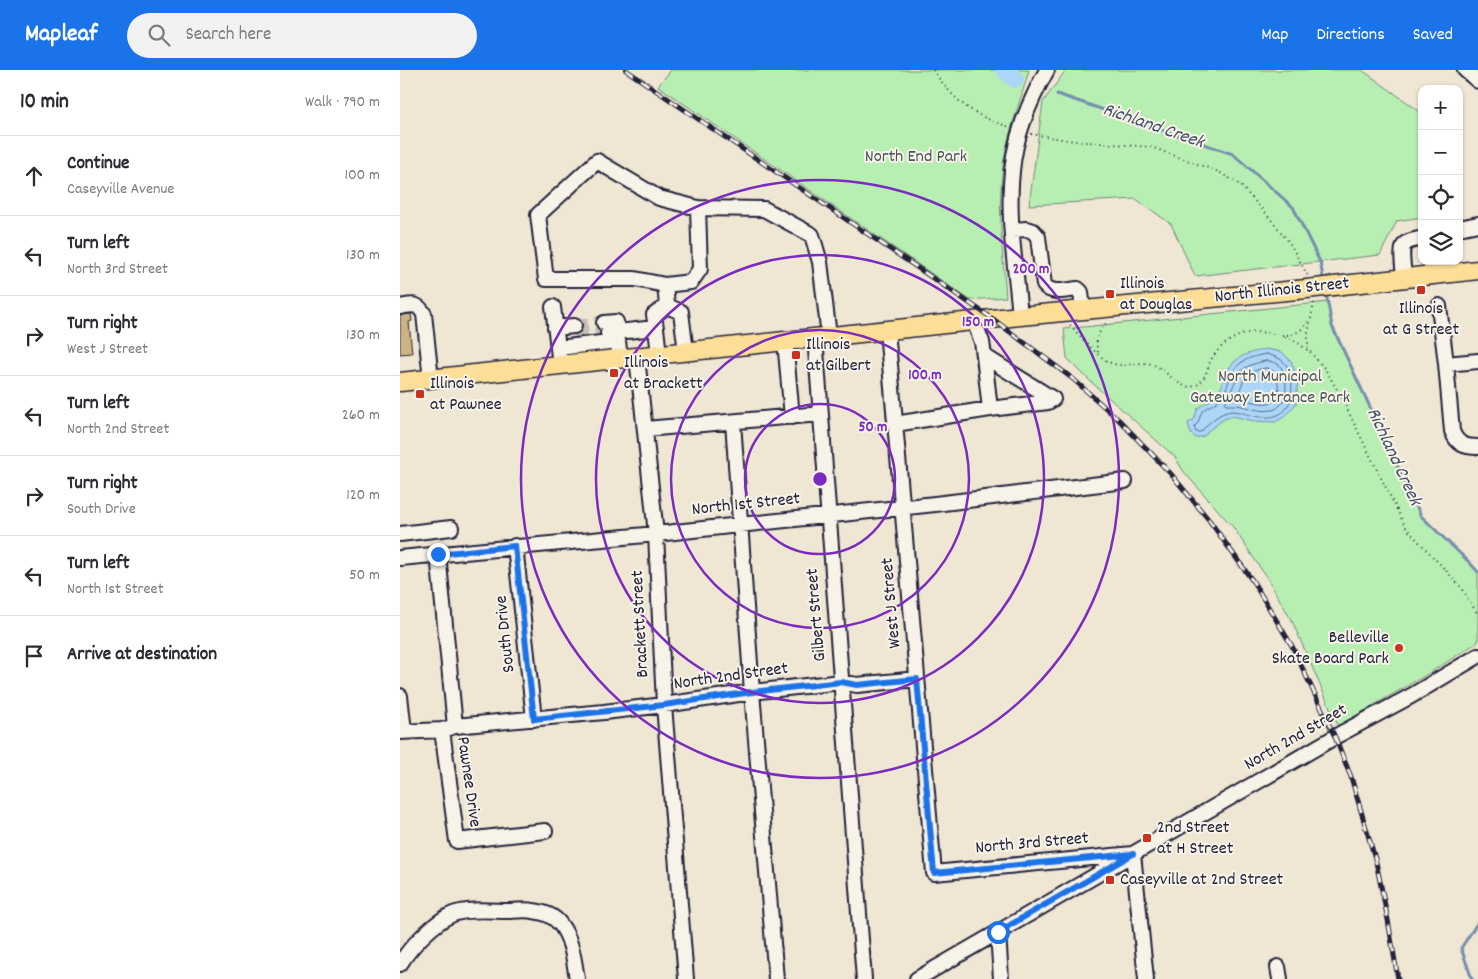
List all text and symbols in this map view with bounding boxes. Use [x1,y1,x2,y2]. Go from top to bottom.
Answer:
search box [127,13,477,58]
text: Mapleaf [25,18,97,52]
icon: search [145,21,173,49]
text: Search here [185,22,271,49]
text: Map [1261,23,1288,48]
text: Directions [1316,23,1385,48]
text: Saved [1413,23,1453,48]
map controls [1418,85,1463,265]
button: + [1418,85,1463,130]
text: 10 min [20,88,69,118]
text: Walk · 790 m [305,91,380,114]
water label: Richland Creek [1099,97,1209,158]
button: − [1418,130,1463,175]
park label: North End Park [865,145,967,170]
text: Continue [67,151,129,178]
icon: ahead [20,162,48,190]
text: 100 m [344,164,380,187]
button: locate [1418,175,1463,220]
text: Caseyville Avenue [67,178,174,201]
button: layers [1418,220,1463,265]
text: Turn left [67,231,130,258]
icon: left [20,242,48,270]
text: 130 m [346,244,380,267]
text: North 3rd Street [67,258,168,281]
text: 200 m [1013,259,1049,281]
street label: North Illinois Street [1214,271,1351,310]
place label: Illinois at Douglas [1120,272,1192,318]
marker: Illinois at G Street [1415,284,1427,296]
marker: Illinois at Douglas [1104,288,1116,300]
place label: Illinois at G Street [1383,297,1459,343]
text: Turn right [67,311,138,338]
text: 150 m [962,312,994,334]
icon: right [20,322,48,350]
text: 130 m [346,324,380,347]
place label: Illinois at Gilbert [806,333,871,379]
text: West J Street [67,338,148,361]
marker: Illinois at Gilbert [790,349,802,361]
place label: Illinois at Brackett [624,351,703,397]
text: 100 m [908,365,942,387]
park label: North Municipal Gateway Entrance Park [1190,365,1350,411]
marker: Illinois at Brackett [608,367,620,379]
place label: Illinois at Pawnee [430,372,502,418]
marker: Illinois at Pawnee [414,388,426,400]
text: Turn left [67,391,130,418]
icon: left [20,402,48,430]
water label: Richland Creek [1358,403,1428,513]
text: 260 m [342,404,380,427]
text: 50 m [859,417,887,439]
text: North 2nd Street [67,418,169,441]
centre of rings [811,470,829,488]
text: Turn right [67,471,138,498]
icon: right [20,482,48,510]
text: 120 m [346,484,380,507]
street label: North 1st Street [691,487,802,523]
text: South Drive [67,498,136,521]
route end [427,543,450,566]
text: Turn left [67,551,130,578]
street label: West J Street [876,556,908,649]
icon: left [20,562,48,590]
text: 50 m [349,564,380,587]
street label: Gilbert Street [800,567,834,663]
street label: Brackett Street [626,569,656,678]
text: North 1st Street [67,578,164,601]
street label: South Drive [490,594,522,674]
place label: Belleville Skate Board Park [1272,626,1389,672]
icon: arrive [20,642,48,670]
text: Arrive at destination [67,642,217,669]
marker: Belleville Skate Board Park [1393,642,1405,654]
street label: North 2nd Street [672,657,790,697]
street label: North 2nd Street [1240,698,1352,778]
street label: Pawnee Drive [449,735,487,829]
place label: 2nd Street at H Street [1157,816,1234,862]
street label: North 3rd Street [974,827,1090,861]
marker: 2nd Street at H Street [1141,832,1153,844]
place label: Caseyville at 2nd Street [1120,868,1284,893]
marker: Caseyville at 2nd Street [1104,874,1116,886]
route start [987,921,1010,944]

